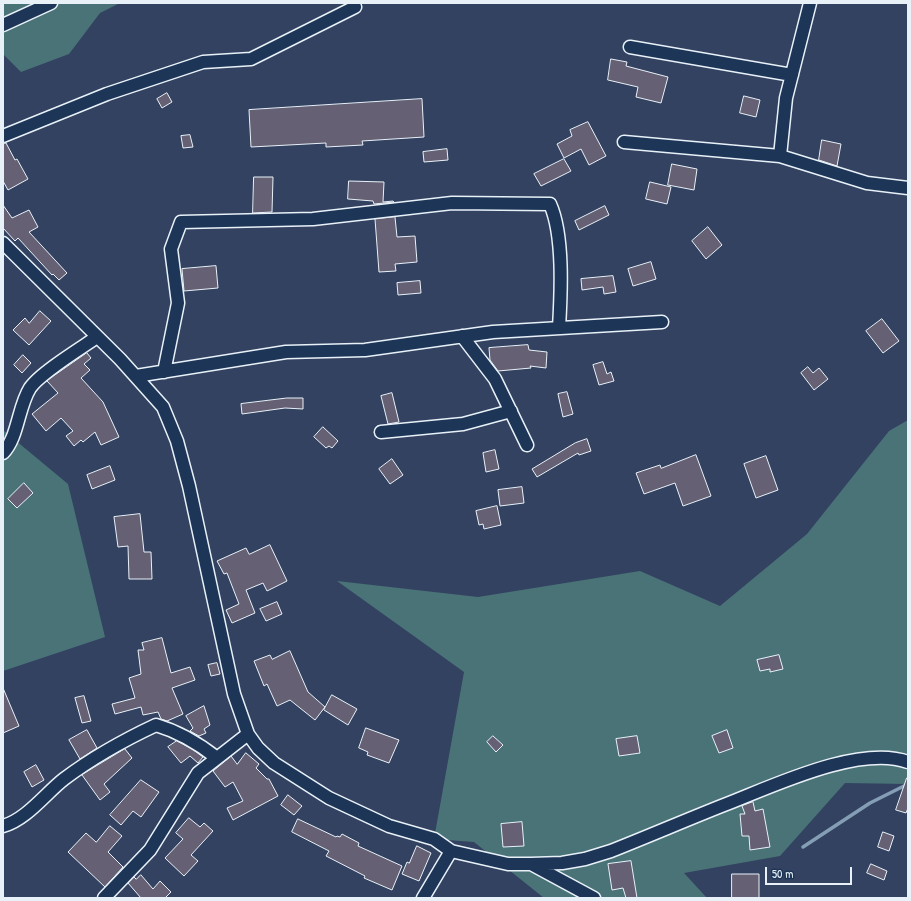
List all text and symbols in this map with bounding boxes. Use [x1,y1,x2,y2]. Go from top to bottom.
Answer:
scale bar [767,859,854,885]
text: 50 m [772,865,793,882]

